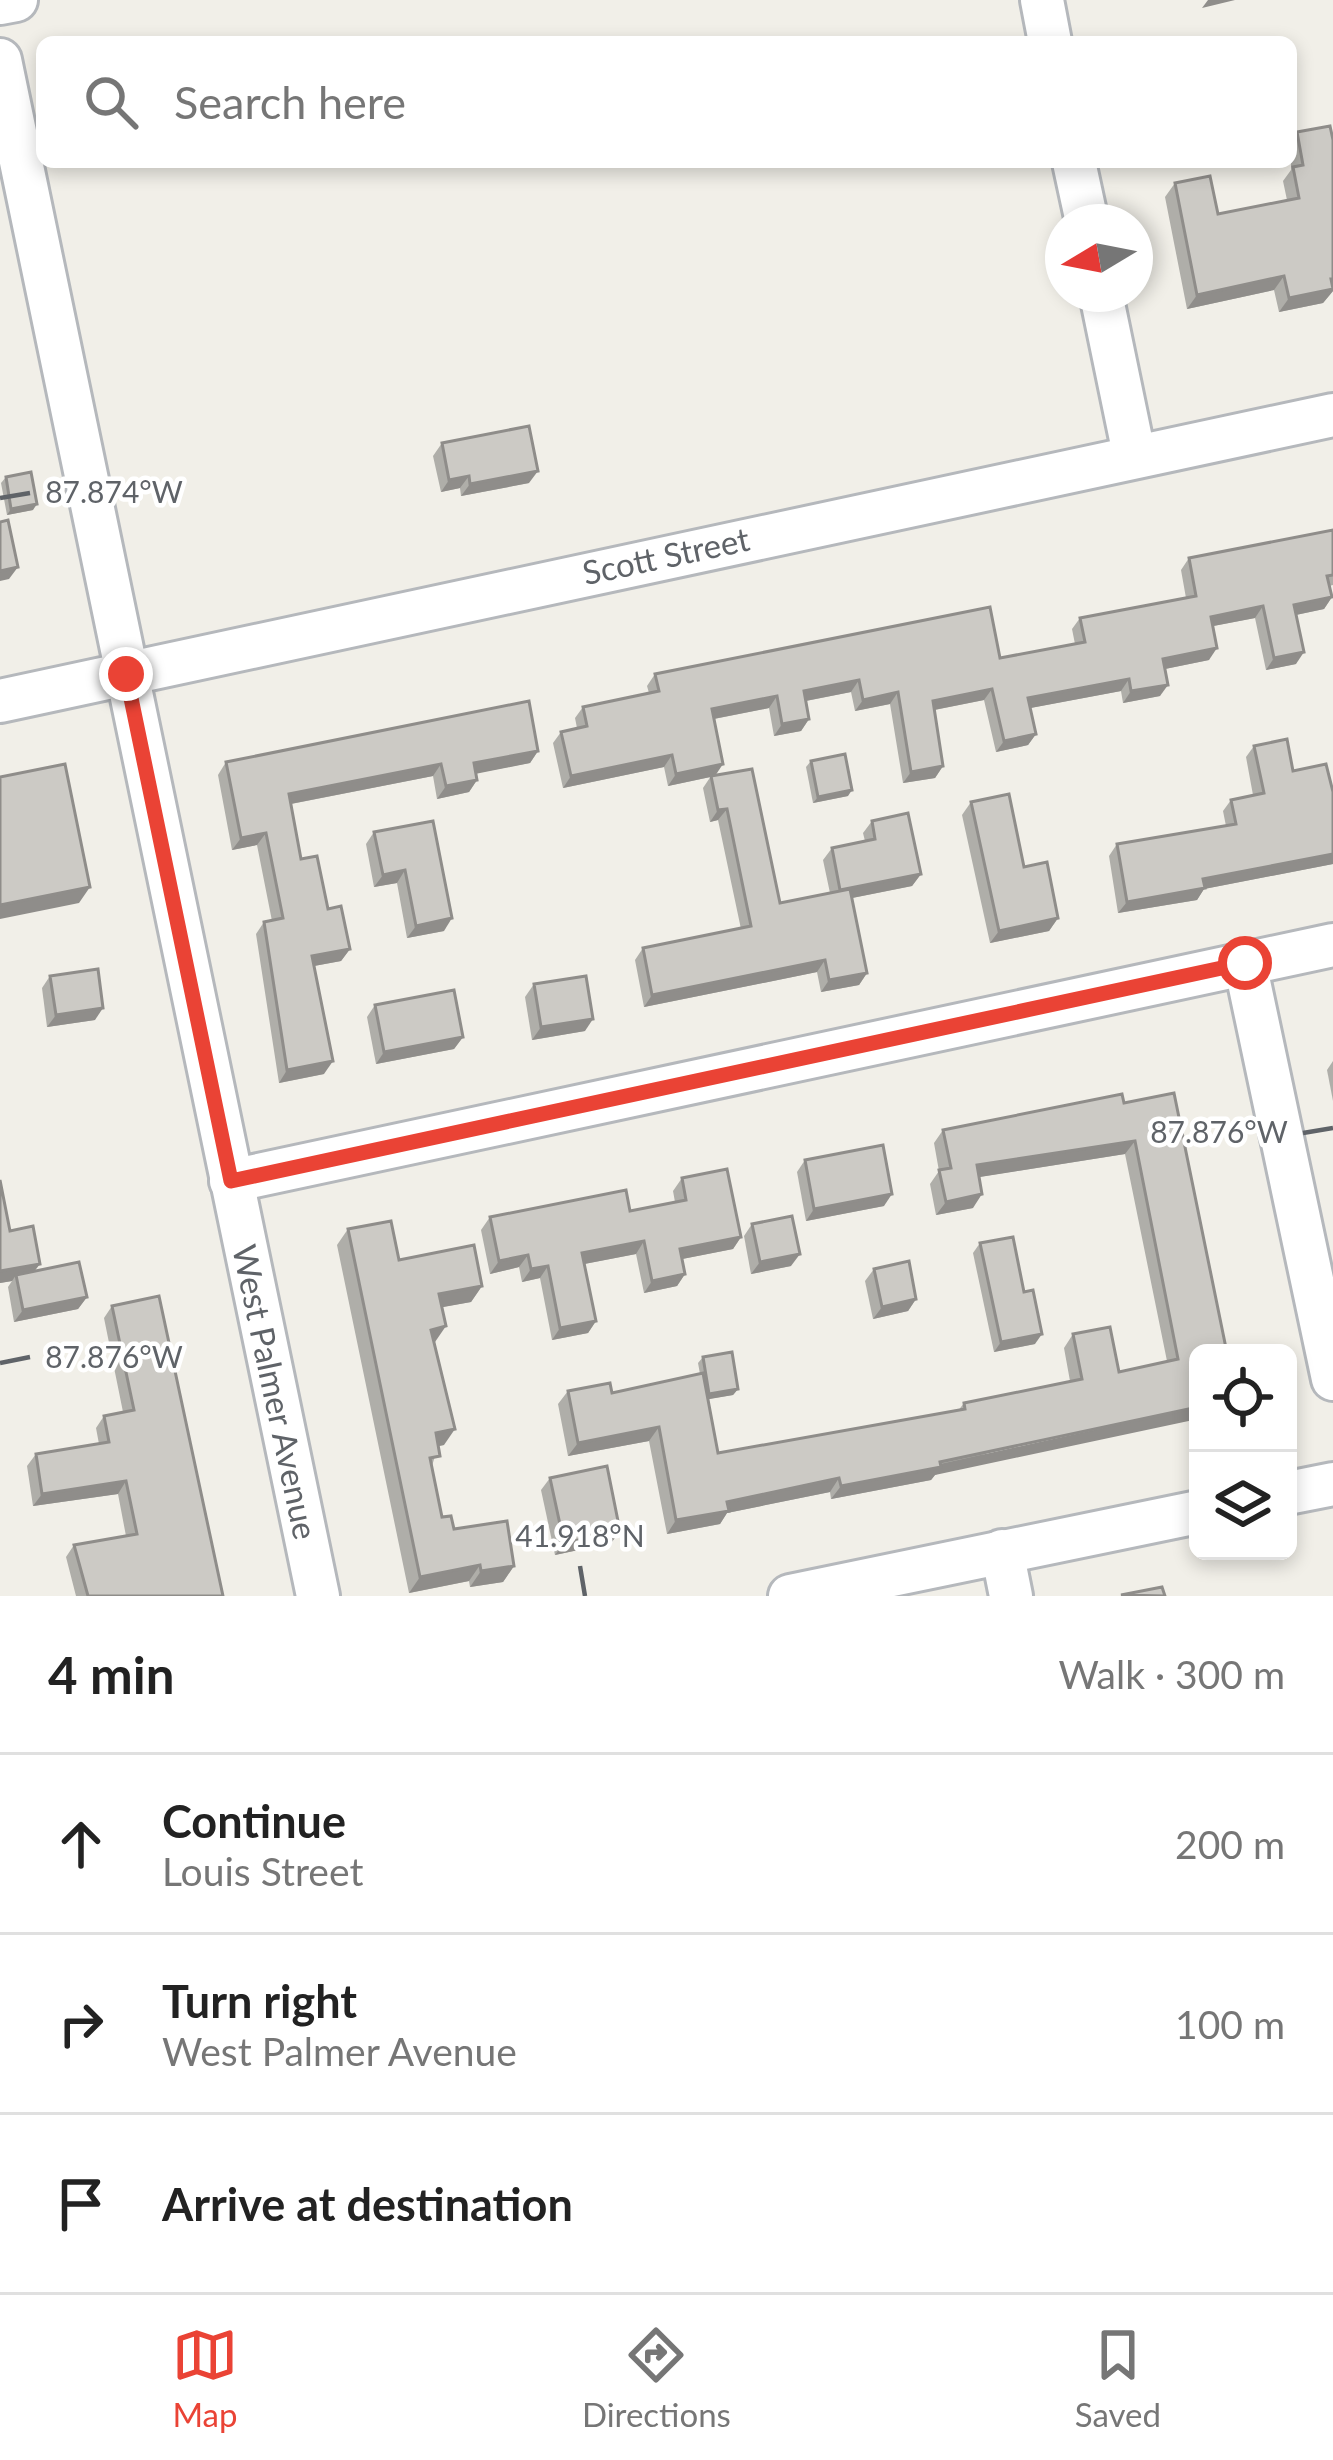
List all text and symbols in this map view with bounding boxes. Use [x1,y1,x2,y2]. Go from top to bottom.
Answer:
search box [36,36,1297,168]
icon: search [78,69,144,135]
text: Search here [174,75,406,129]
north arrow [1045,204,1153,312]
text: 87.874°W [45,473,183,509]
street label: Scott Street [579,518,753,592]
route end [99,647,153,701]
route start [1218,936,1272,990]
text: 87.876°W [1150,1113,1288,1149]
street label: West Palmer Avenue [225,1241,327,1543]
text: 87.876°W [45,1338,183,1374]
map controls [1189,1344,1297,1560]
button: locate [1189,1344,1297,1452]
button: layers [1189,1452,1297,1560]
text: 41.918°N [515,1517,645,1553]
text: 4 min [48,1644,174,1705]
text: Walk · 300 m [1058,1651,1285,1697]
text: Continue [162,1794,346,1848]
icon: ahead [48,1811,114,1877]
text: 200 m [1175,1821,1285,1867]
text: Louis Street [162,1848,363,1894]
text: Turn right [162,1974,357,2028]
icon: right [48,1991,114,2057]
text: 100 m [1175,2001,1285,2047]
text: West Palmer Avenue [162,2028,517,2074]
icon: arrive [48,2171,114,2237]
text: Arrive at destination [162,2177,573,2231]
tab: Map [172,2322,238,2434]
tab: Directions [582,2322,731,2434]
tab: Saved [1075,2322,1161,2434]

